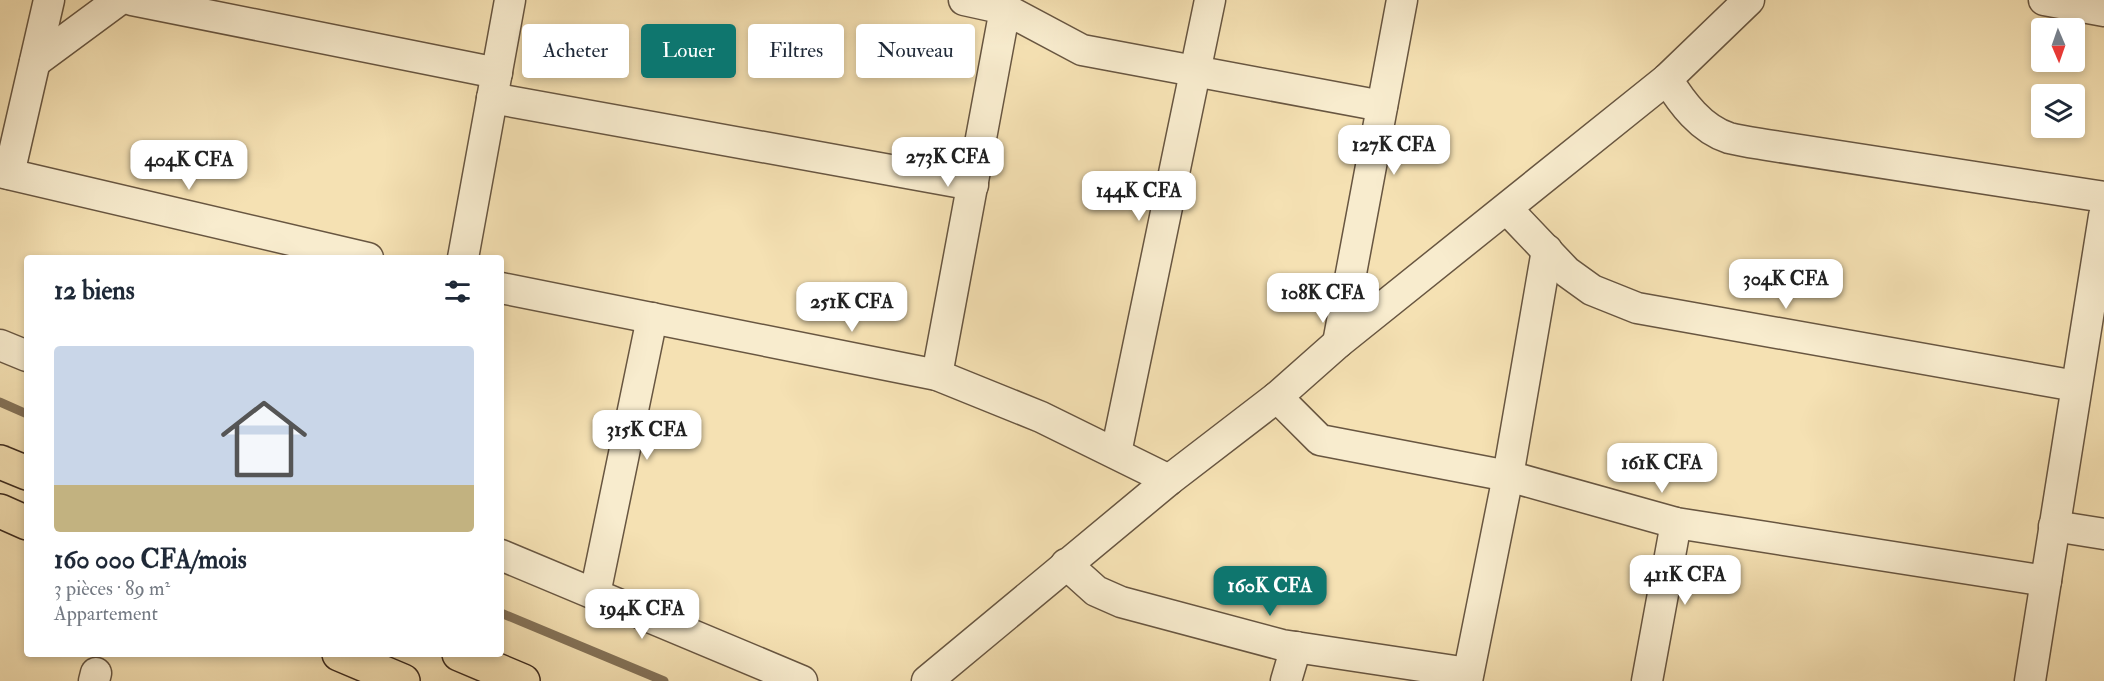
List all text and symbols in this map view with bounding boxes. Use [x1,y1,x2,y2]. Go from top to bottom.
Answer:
north arrow [2031,18,2085,72]
map controls [2031,18,2085,138]
chip: Acheter [522,24,629,78]
chip: Louer [641,24,736,78]
chip: Filtres [748,24,844,78]
chip: Nouveau [856,24,975,78]
button: layers [2031,84,2085,138]
pin: 127K CFA [1332,125,1456,176]
text: 127K CFA [1352,132,1436,157]
pin: 273K CFA [886,137,1010,188]
pin: 404K CFA [127,140,251,191]
text: 273K CFA [906,144,990,169]
text: 404K CFA [144,147,234,172]
pin: 144K CFA [1077,171,1201,222]
text: 144K CFA [1096,178,1182,203]
pin: 304K CFA [1724,259,1848,310]
text: 304K CFA [1743,266,1829,291]
pin: 108K CFA [1261,273,1385,324]
text: 12 biens [54,275,135,307]
icon: filters [441,275,474,308]
text: 108K CFA [1281,280,1365,305]
pin: 251K CFA [790,282,914,333]
text: 251K CFA [810,289,894,314]
icon: home [210,385,318,493]
pin: 315K CFA [585,410,709,461]
text: 315K CFA [607,417,688,442]
pin: 161K CFA [1600,443,1724,494]
text: 161K CFA [1621,450,1703,475]
text: 160 000 CFA/mois [54,544,247,576]
pin: 411K CFA [1623,555,1747,606]
text: 411K CFA [1644,562,1726,587]
pin: 160K CFA [1208,566,1332,617]
text: 160K CFA [1228,573,1312,598]
text: 3 pièces · 89 m² [54,576,170,601]
pin: 194K CFA [580,589,704,640]
text: 194K CFA [599,596,685,621]
text: Appartement [54,601,158,626]

